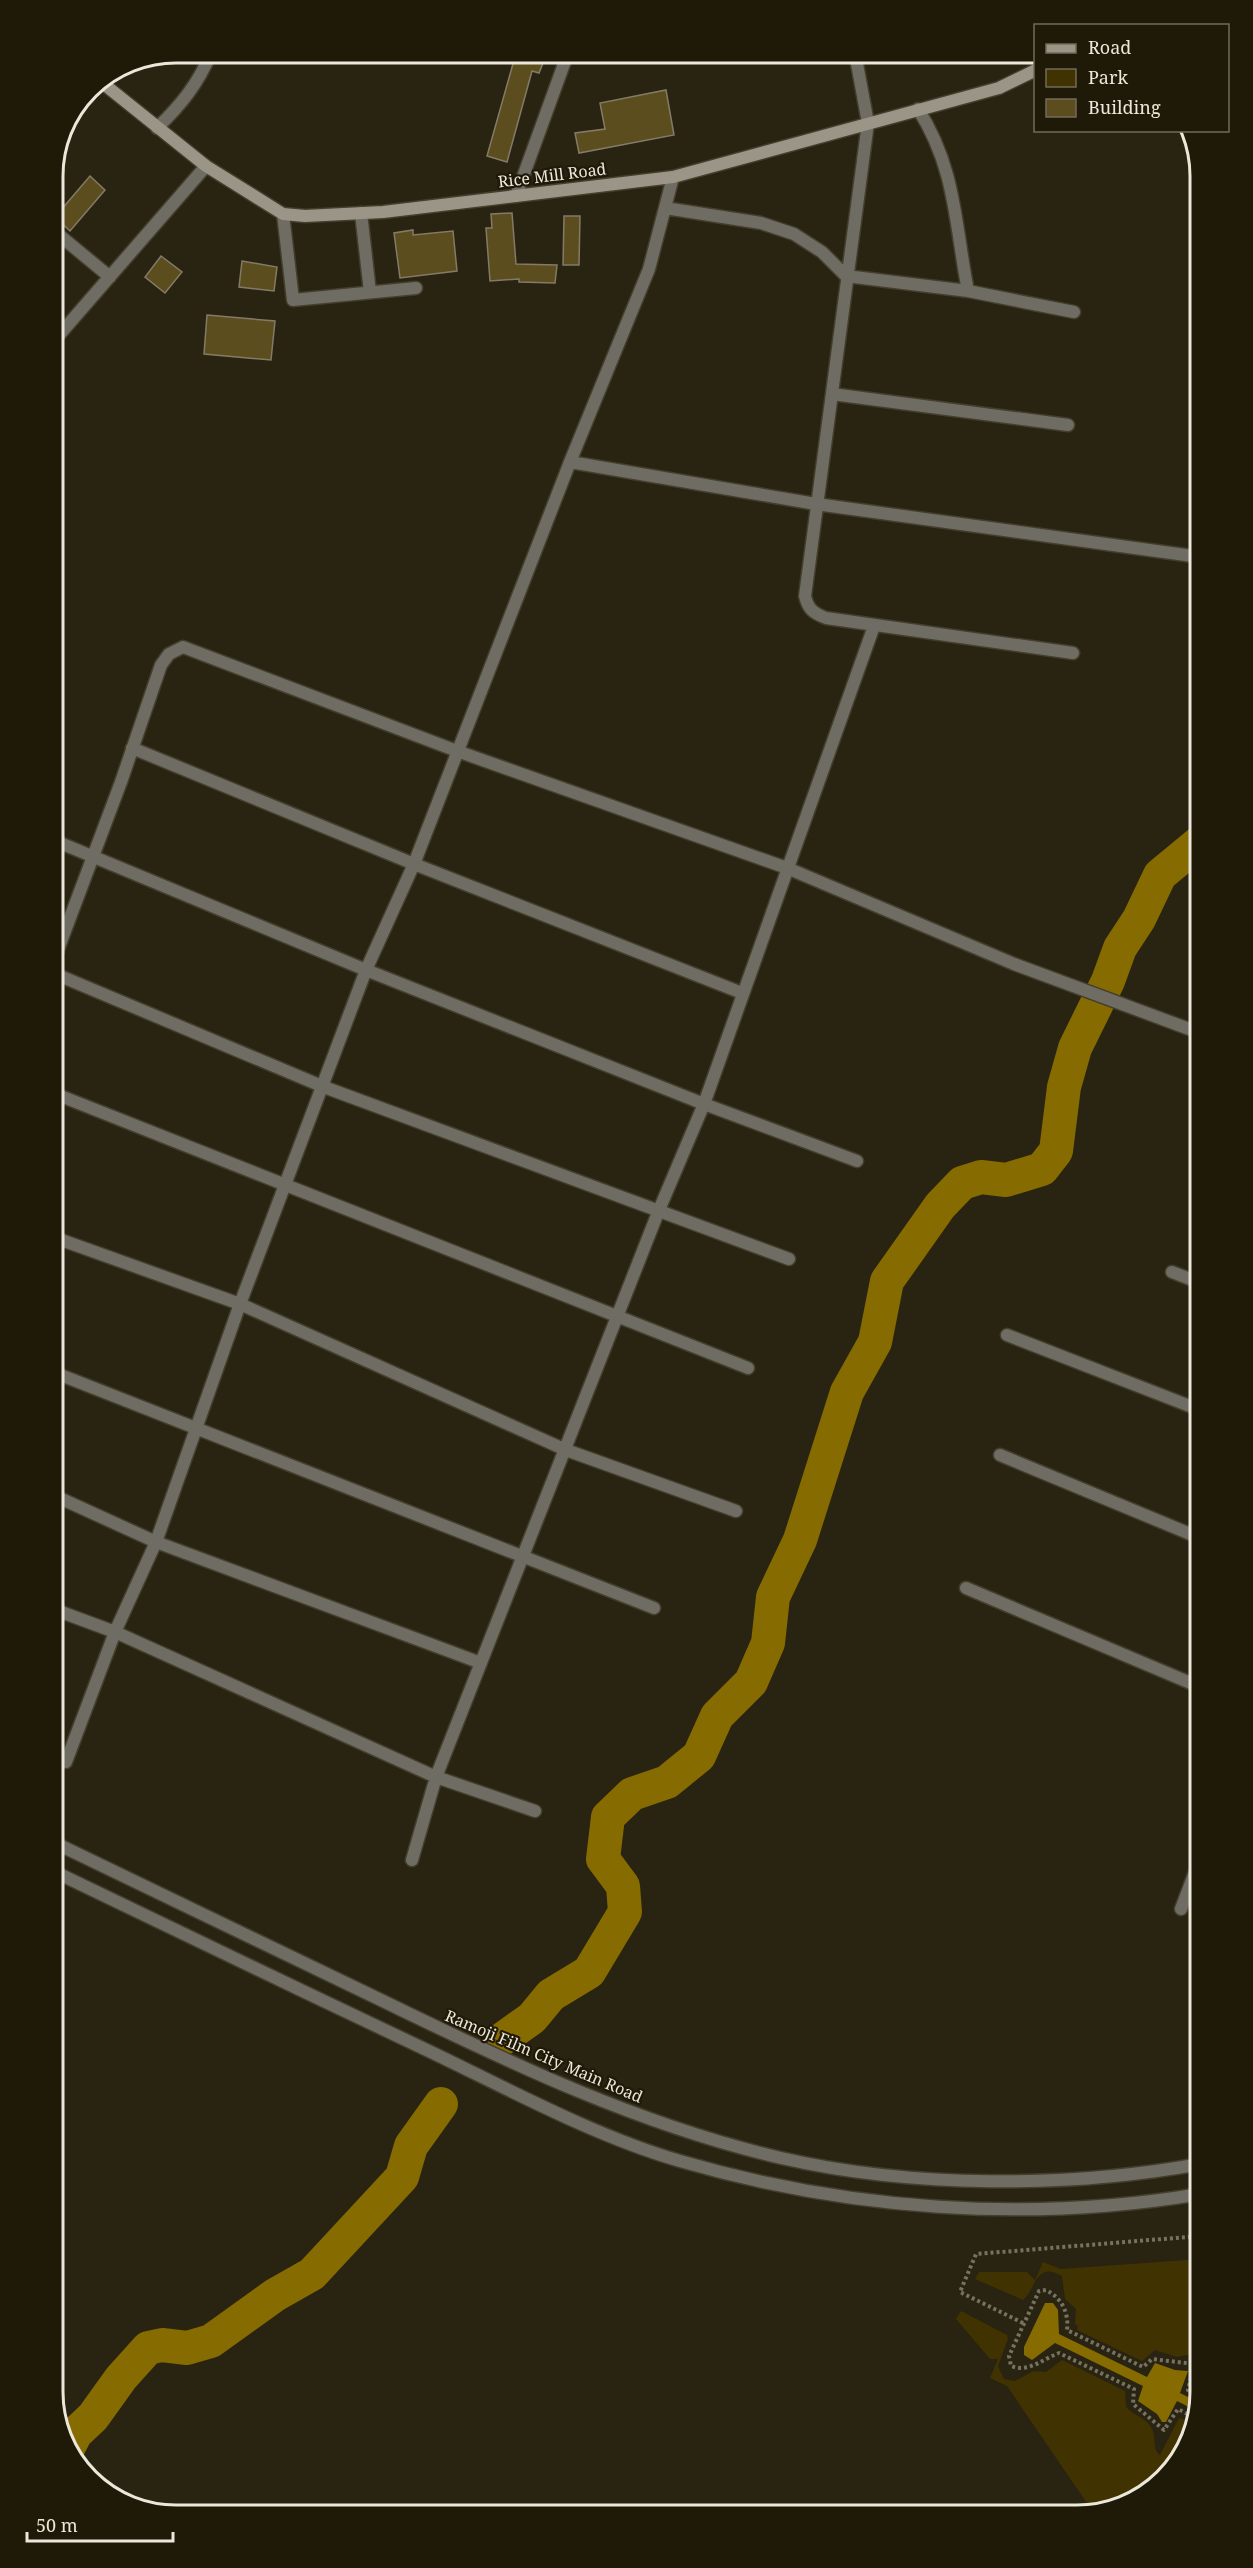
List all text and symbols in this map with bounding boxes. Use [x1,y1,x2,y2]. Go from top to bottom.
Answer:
legend [1034,24,1229,132]
text: Road [1088,35,1131,59]
text: Park [1088,65,1128,89]
text: Building [1088,95,1161,119]
street label: Rice Mill Road [497,157,608,193]
street label: Ramoji Film City Main Road [442,2004,646,2108]
scale bar [27,2505,172,2543]
text: 50 m [36,2513,78,2537]

